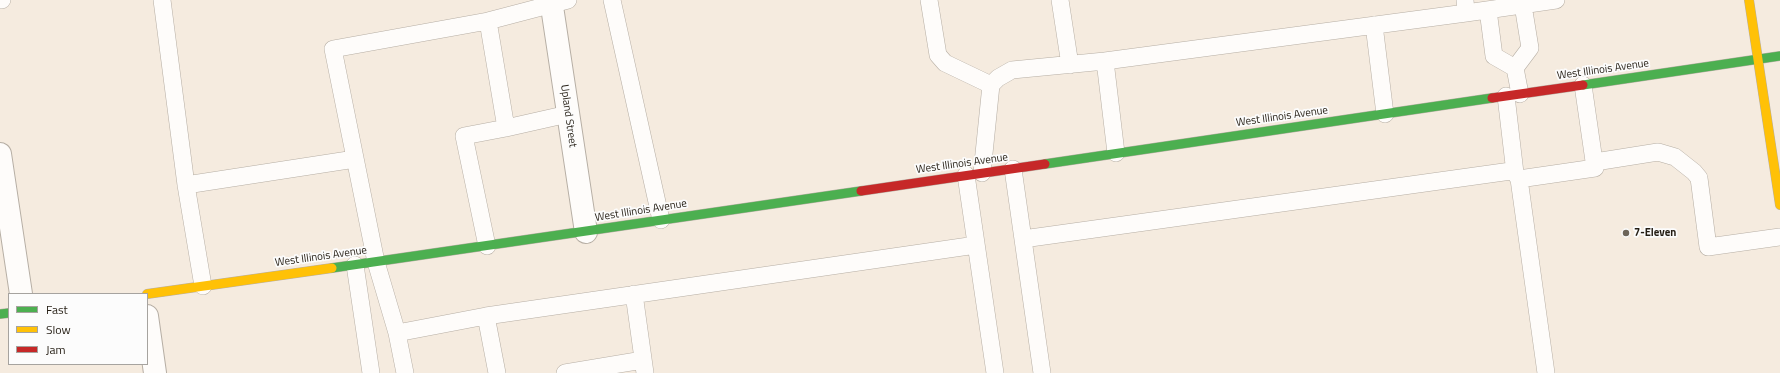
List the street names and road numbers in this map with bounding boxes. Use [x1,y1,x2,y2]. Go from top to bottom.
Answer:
street label: West Illinois Avenue [1556,57,1650,83]
street label: Upland Street [557,84,579,148]
street label: West Illinois Avenue [1235,104,1329,130]
street label: West Illinois Avenue [915,151,1009,177]
street label: West Illinois Avenue [594,197,688,225]
street label: West Illinois Avenue [274,244,368,270]

